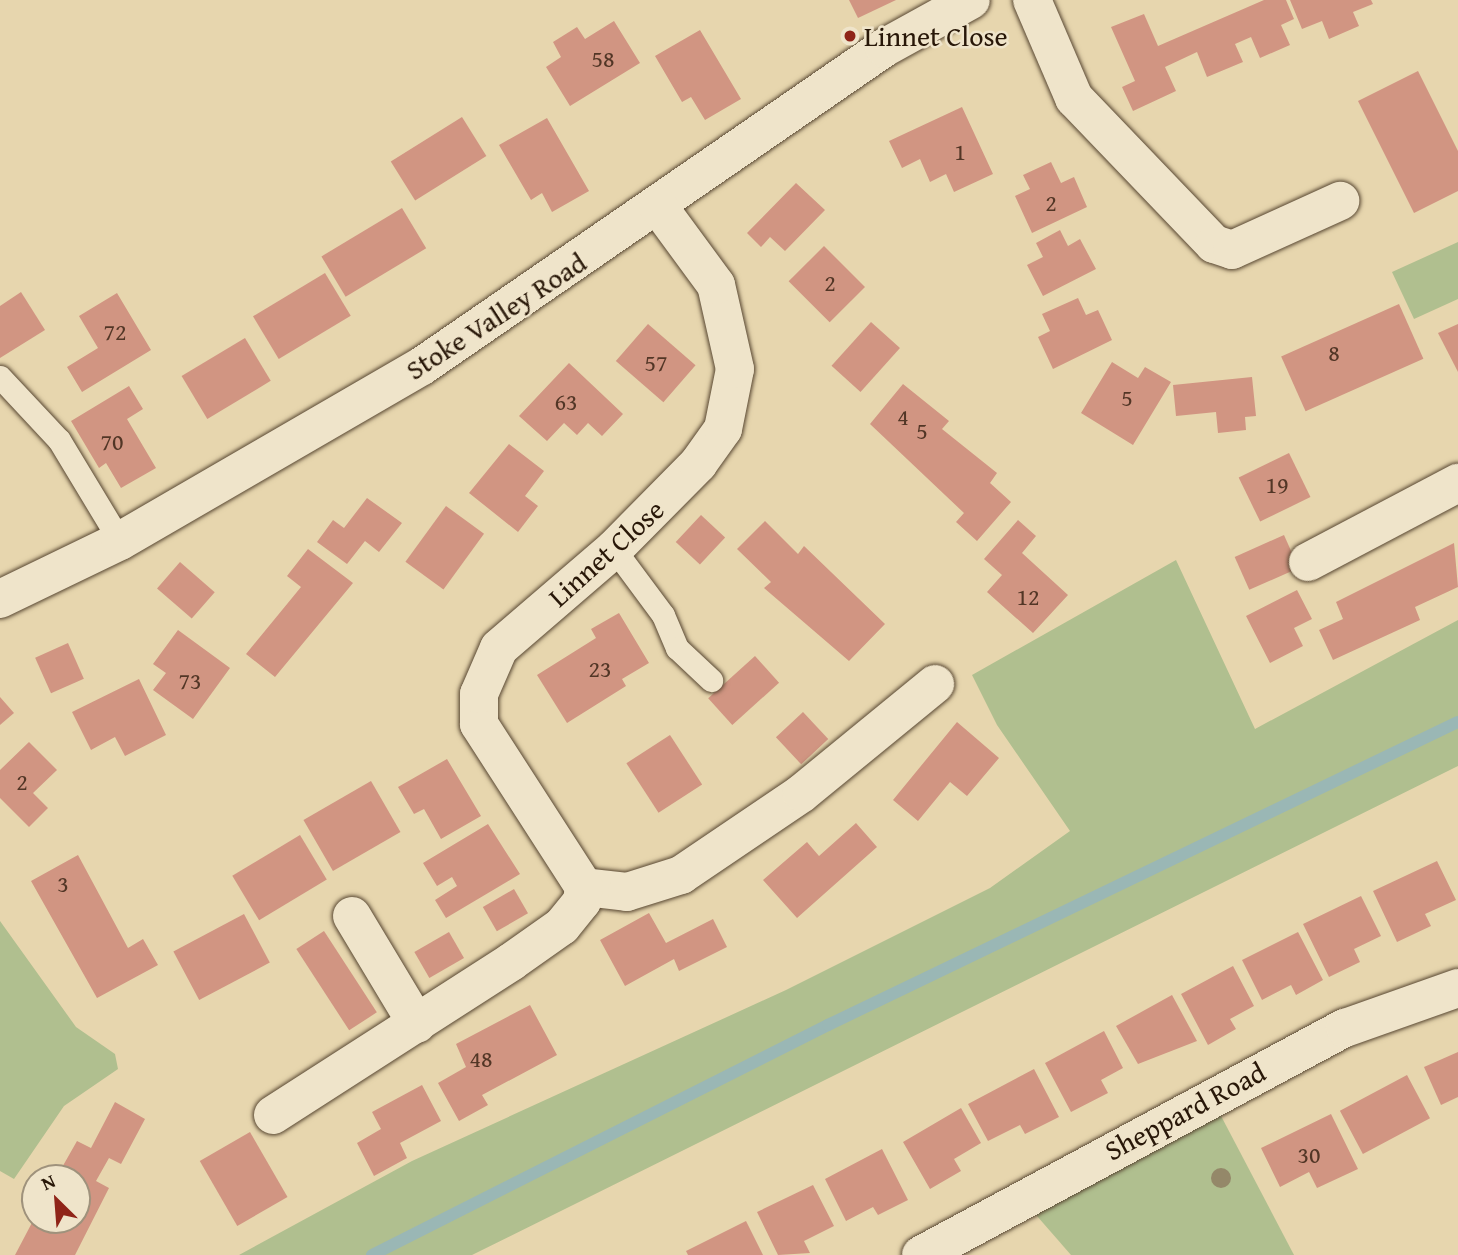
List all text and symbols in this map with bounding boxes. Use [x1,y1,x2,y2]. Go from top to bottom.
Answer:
place label: Linnet Close [864,19,1008,53]
marker: Linnet Close [842,28,858,44]
house number: 58 [591,45,615,73]
house number: 1 [954,138,966,166]
house number: 2 [1045,189,1057,217]
street label: Stoke Valley Road [400,245,592,387]
house number: 2 [824,269,836,297]
house number: 72 [103,318,127,346]
house number: 8 [1328,339,1340,367]
house number: 57 [644,349,668,377]
house number: 5 [1121,384,1133,412]
house number: 63 [554,388,578,416]
house number: 4 [897,403,909,431]
house number: 5 [916,417,928,445]
house number: 70 [100,428,124,456]
house number: 19 [1265,471,1289,499]
street label: Linnet Close [541,492,671,614]
house number: 12 [1016,583,1040,611]
house number: 23 [588,655,612,683]
house number: 73 [178,667,202,695]
house number: 2 [16,768,28,796]
house number: 3 [57,870,69,898]
house number: 48 [469,1045,493,1073]
street label: Sheppard Road [1099,1055,1271,1167]
house number: 30 [1297,1141,1321,1169]
north arrow [21,1164,91,1234]
text: N [36,1166,60,1197]

